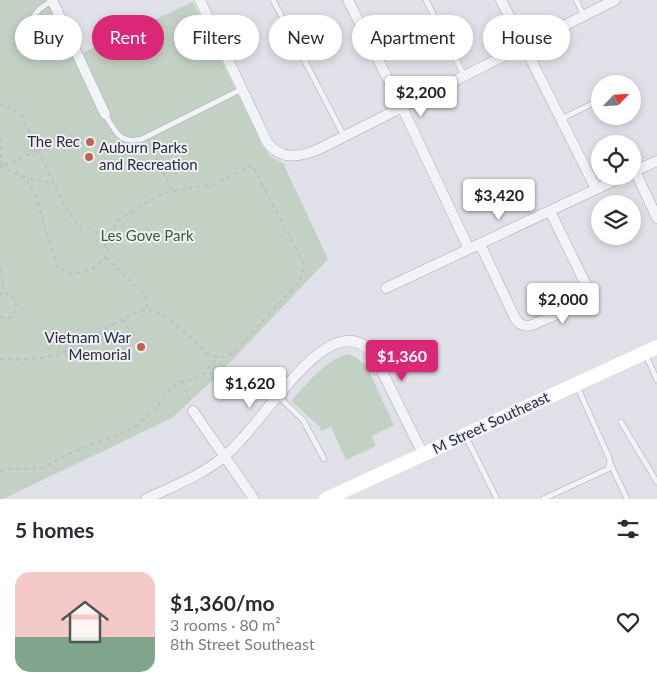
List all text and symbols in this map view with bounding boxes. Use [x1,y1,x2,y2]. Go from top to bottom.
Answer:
chip: Buy [15,15,82,60]
chip: Rent [92,15,164,60]
chip: Filters [174,15,259,60]
chip: New [269,15,342,60]
chip: Apartment [352,15,473,60]
chip: House [483,15,570,60]
north arrow [591,75,641,125]
map controls [591,75,641,245]
pin: $2,200 [380,76,462,118]
text: $2,200 [396,82,446,101]
place label: The Rec [27,132,80,150]
button: locate [591,135,641,185]
marker: The Rec [84,136,96,148]
place label: Auburn Parks and Recreation [99,138,198,173]
marker: Auburn Parks and Recreation [83,151,95,163]
pin: $3,420 [458,178,540,221]
text: $3,420 [474,185,524,204]
button: layers [591,195,641,245]
park label: Les Gove Park [100,226,194,244]
pin: $2,000 [522,282,604,325]
text: $2,000 [538,289,588,308]
place label: Vietnam War Memorial [45,328,132,363]
pin: $1,360 [361,340,443,382]
marker: Vietnam War Memorial [135,341,147,353]
text: $1,360 [377,346,427,365]
pin: $1,620 [209,366,291,409]
text: $1,620 [225,373,275,392]
street label: M Street Southeast [429,387,553,457]
icon: filters [614,515,642,543]
text: 5 homes [15,517,94,542]
text: $1,360/mo [170,590,275,615]
icon: home [55,592,115,652]
icon: heart [614,608,642,636]
text: 3 rooms · 80 m² [170,615,281,634]
text: 8th Street Southeast [170,634,315,653]

